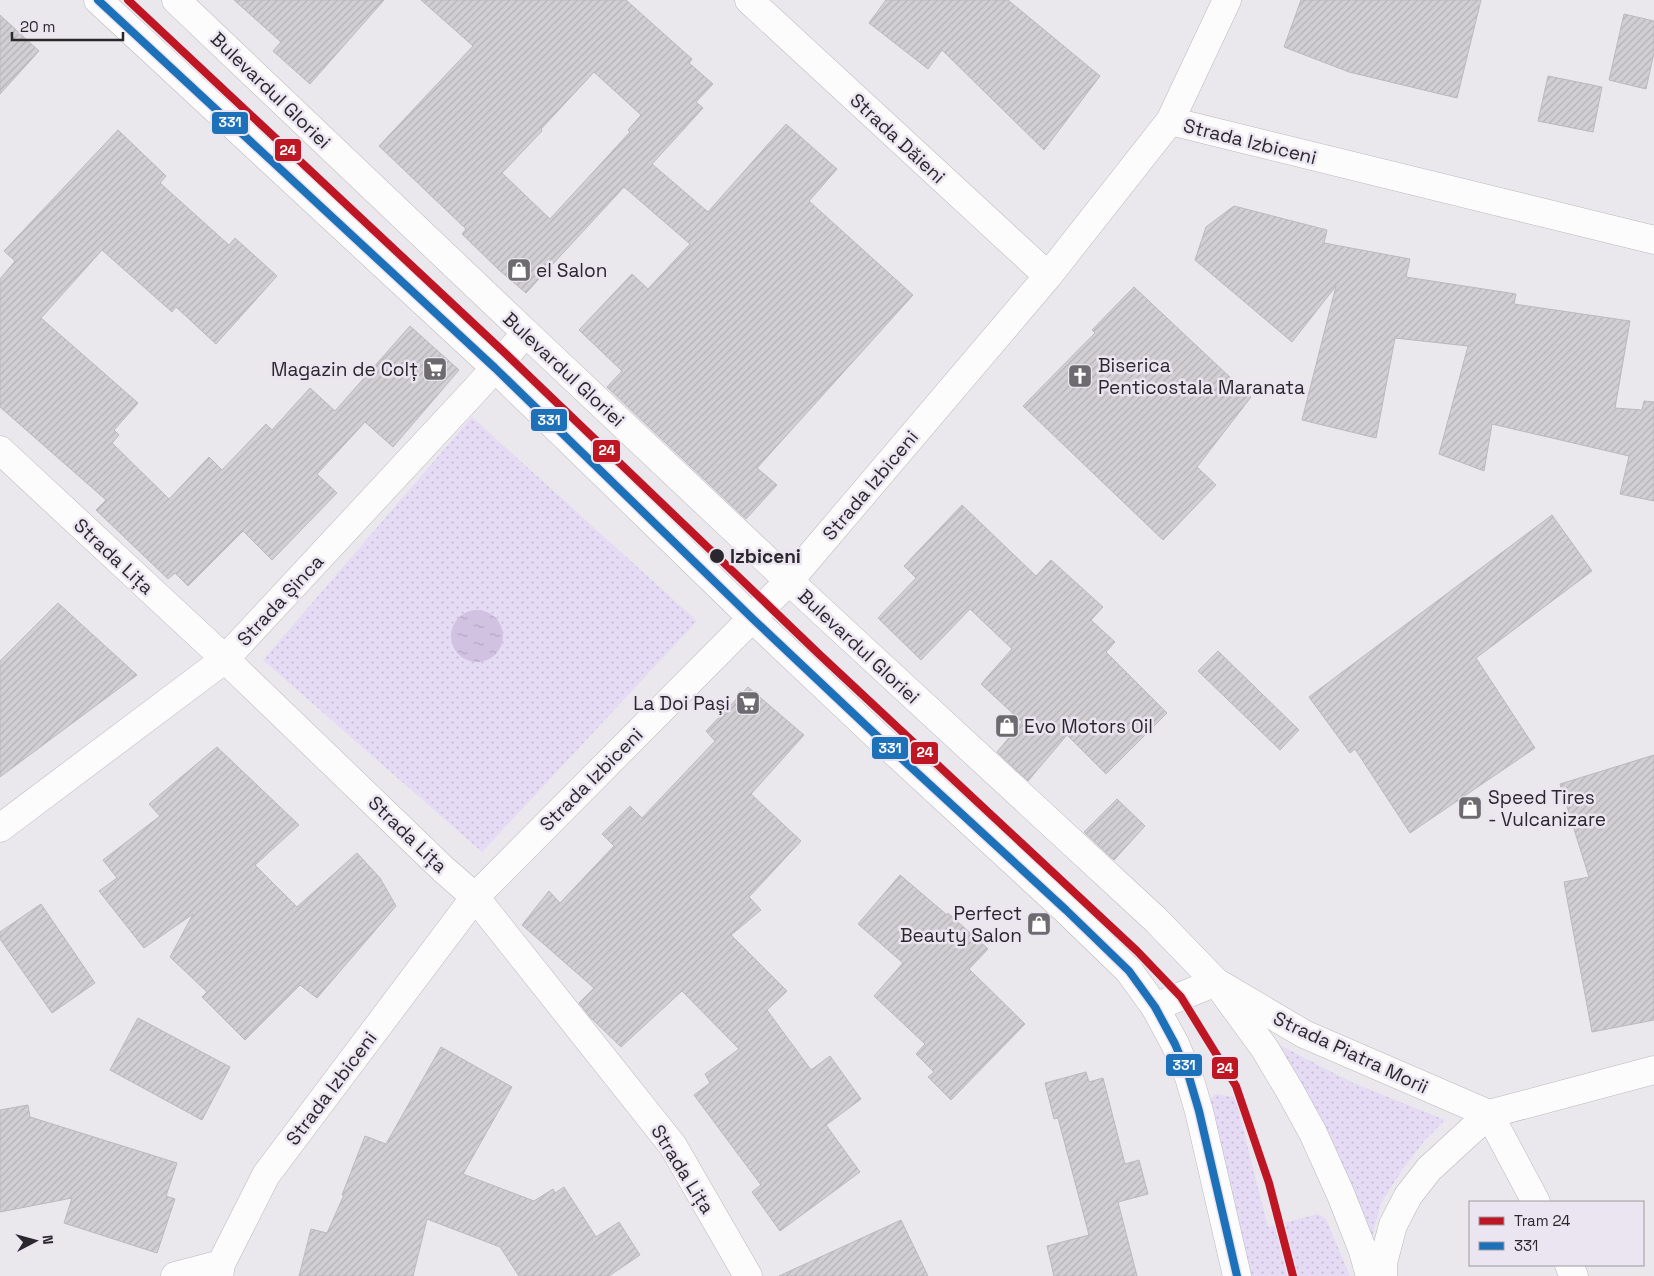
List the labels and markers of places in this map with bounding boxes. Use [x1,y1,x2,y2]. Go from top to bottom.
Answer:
shop icon: el Salon [506,257,532,283]
place label: el Salon [536,258,607,283]
place label: Biserica Penticostala Maranata [1098,353,1305,400]
supermarket icon: Magazin de Colț [422,356,448,382]
place label: Magazin de Colț [271,357,418,382]
church icon: Biserica Penticostala Maranata [1067,363,1093,389]
place label: Izbiceni [730,544,801,569]
marker: Izbiceni [708,547,726,565]
supermarket icon: La Doi Pași [735,690,761,716]
place label: La Doi Pași [633,691,730,716]
shop icon: Evo Motors Oil [994,713,1020,739]
place label: Evo Motors Oil [1024,714,1153,739]
place label: Speed Tires - Vulcanizare [1488,785,1606,832]
shop icon: Speed Tires - Vulcanizare [1457,795,1483,821]
place label: Perfect Beauty Salon [900,901,1022,948]
shop icon: Perfect Beauty Salon [1026,911,1052,937]

